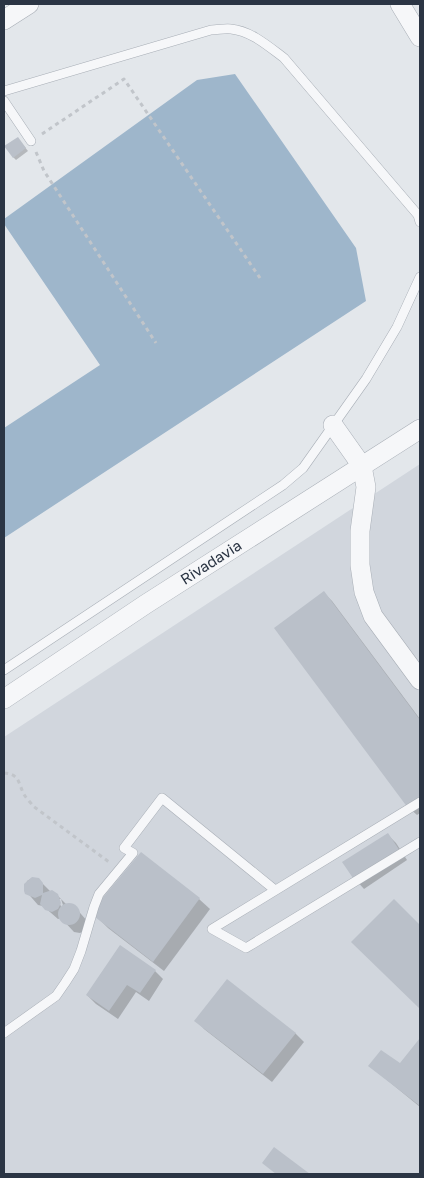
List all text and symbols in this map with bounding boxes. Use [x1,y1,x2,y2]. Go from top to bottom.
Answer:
street label: Rivadavia [177,535,244,588]

